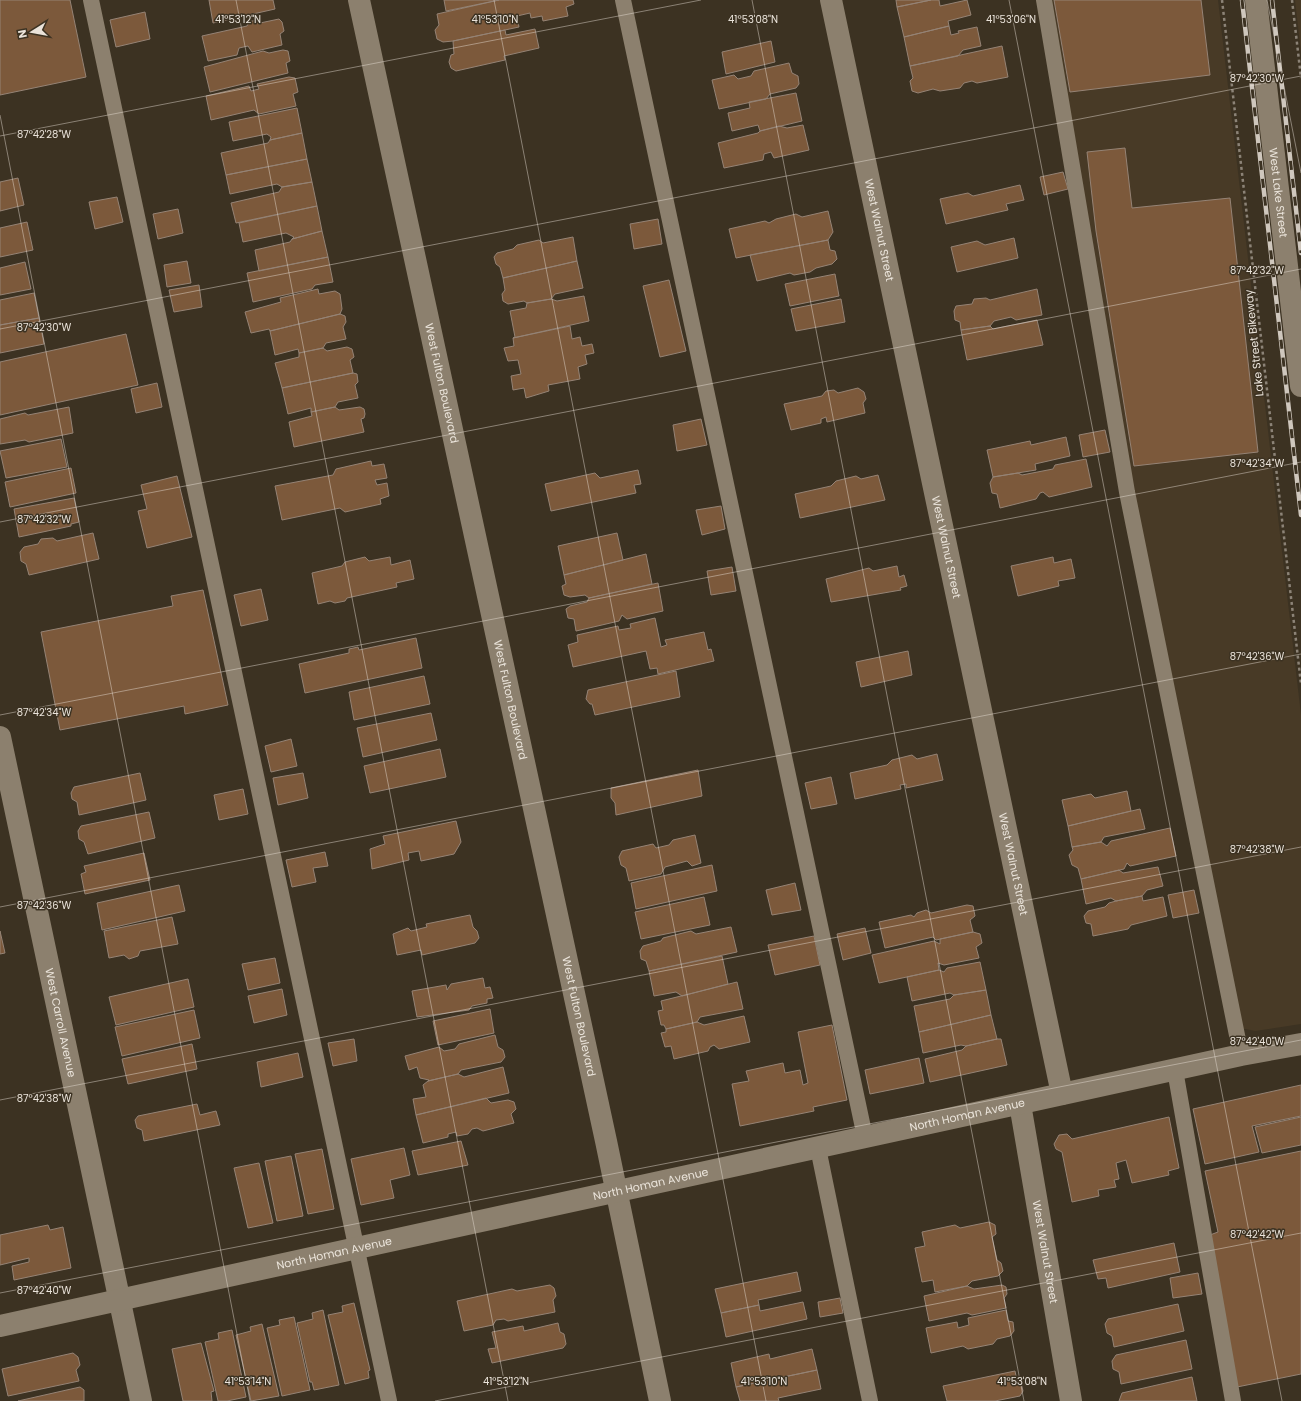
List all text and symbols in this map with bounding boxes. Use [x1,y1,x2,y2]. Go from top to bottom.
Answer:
north arrow [12,12,52,52]
text: 41°53'12"N [215,12,261,27]
text: 41°53'10"N [472,12,518,27]
text: 41°53'08"N [728,12,778,27]
text: 41°53'06"N [986,12,1036,27]
text: N [14,28,31,39]
text: 87°42'30"W [1230,71,1284,86]
text: 87°42'28"W [17,127,71,142]
street label: West Lake Street [1265,147,1292,238]
street label: West Walnut Street [861,177,898,283]
text: 87°42'32"W [1230,263,1284,278]
street label: Lake Street Bikeway [1240,288,1268,397]
text: 87°42'30"W [17,320,71,335]
street label: West Fulton Boulevard [421,322,463,445]
text: 87°42'34"W [1230,456,1284,471]
street label: West Walnut Street [928,494,965,600]
text: 87°42'32"W [17,512,71,527]
street label: West Fulton Boulevard [490,638,531,761]
text: 87°42'36"W [1230,649,1284,664]
text: 87°42'34"W [17,705,71,720]
street label: West Walnut Street [995,811,1032,917]
text: 87°42'38"W [1230,842,1284,857]
text: 87°42'36"W [17,898,71,913]
street label: West Fulton Boulevard [558,955,600,1078]
street label: West Carroll Avenue [41,967,80,1079]
text: 87°42'40"W [1230,1034,1285,1049]
text: 87°42'38"W [17,1091,71,1106]
street label: North Homan Avenue [908,1094,1027,1135]
street label: North Homan Avenue [591,1164,710,1204]
street label: West Walnut Street [1029,1199,1062,1305]
text: 87°42'42"W [1230,1227,1284,1242]
street label: North Homan Avenue [275,1233,393,1273]
text: 87°42'40"W [17,1283,72,1298]
text: 41°53'14"N [225,1374,271,1389]
text: 41°53'12"N [483,1374,529,1389]
text: 41°53'10"N [741,1374,787,1389]
text: 41°53'08"N [997,1374,1047,1389]

